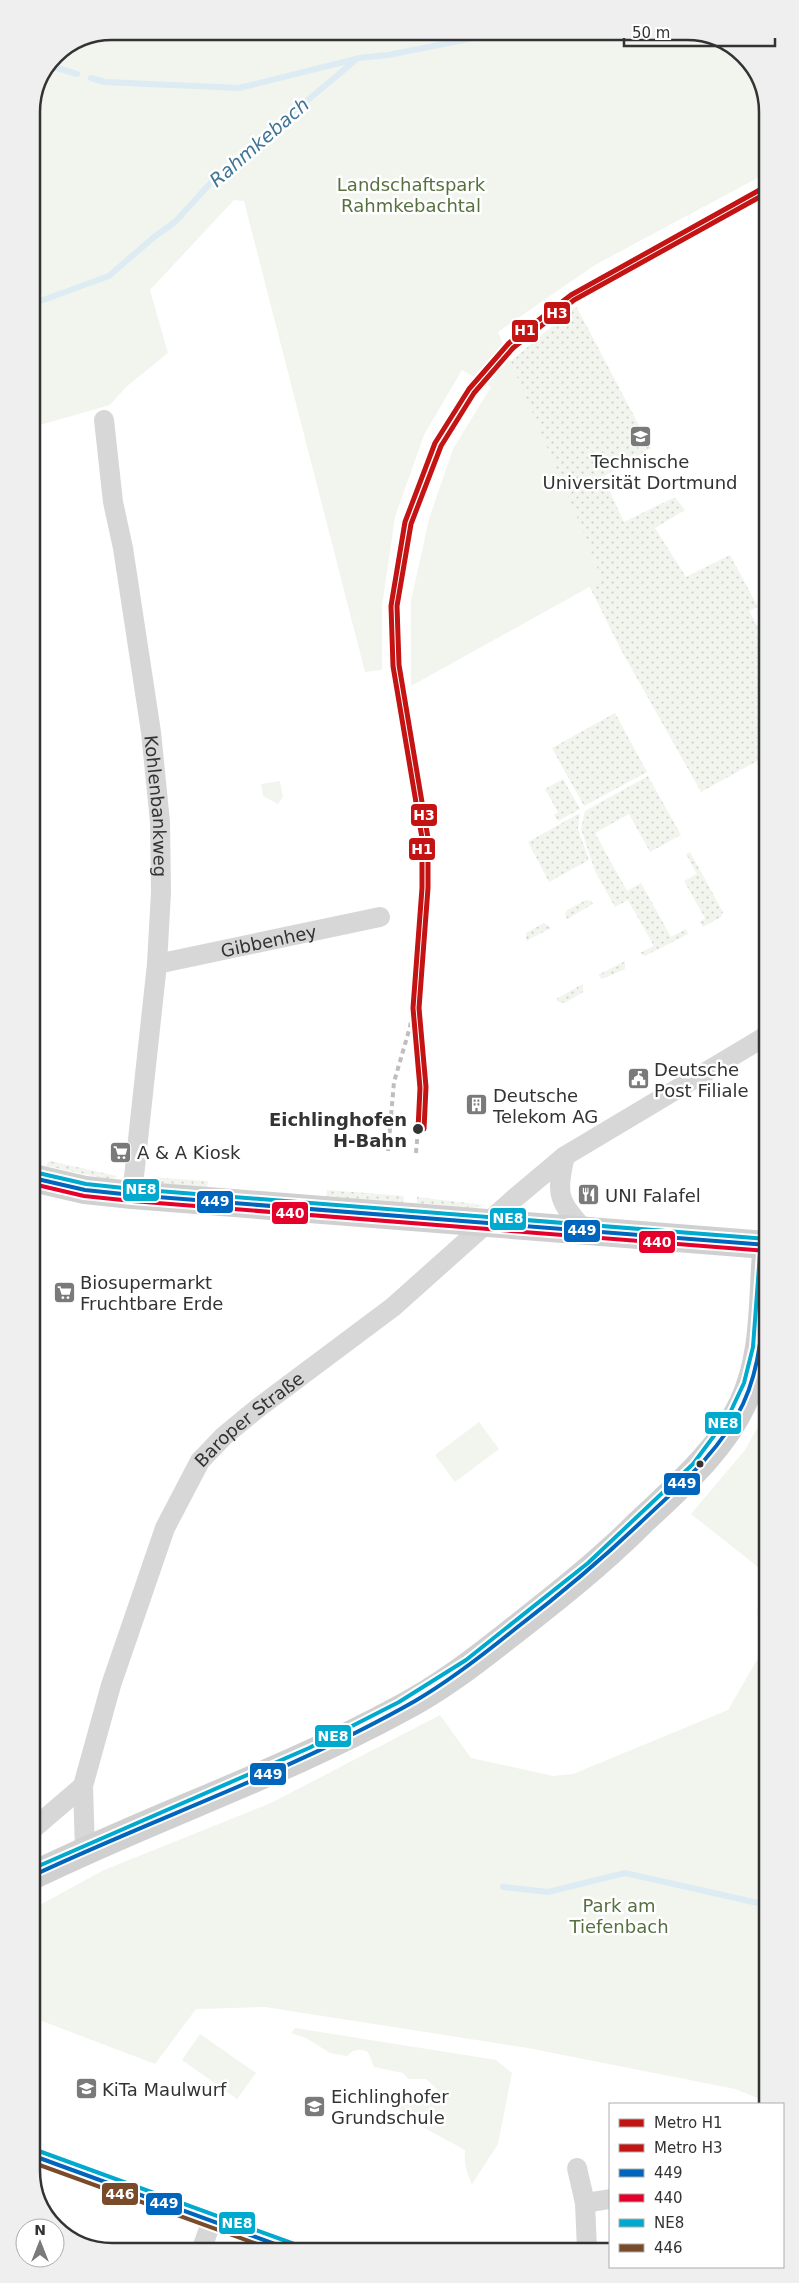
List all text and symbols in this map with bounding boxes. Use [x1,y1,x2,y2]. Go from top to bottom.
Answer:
scale bar [624,15,775,47]
text: 50 m [632,24,670,42]
water label: Rahmkebach [205,93,313,191]
park label: Landschaftspark Rahmkebachtal [337,174,486,216]
line badge: H3 [543,301,571,325]
text: H3 [546,305,568,321]
line badge: H1 [511,319,539,343]
text: H1 [514,322,536,338]
school or university icon: Technische Universität Dortmund [628,424,652,448]
place label: Technische Universität Dortmund [542,451,738,493]
street label: Kohlenbankweg [141,734,171,877]
line badge: H3 [410,803,438,827]
text: H3 [413,807,435,823]
line badge: H1 [408,837,436,861]
text: H1 [411,841,433,857]
street label: Gibbenhey [219,920,319,961]
place label: Deutsche Post Filiale [654,1059,749,1101]
public building icon: Deutsche Post Filiale [626,1067,650,1091]
place label: Deutsche Telekom AG [492,1085,598,1127]
building icon: Deutsche Telekom AG [465,1093,489,1117]
place label: Eichlinghofen H-Bahn [269,1109,407,1151]
marker: Eichlinghofen H-Bahn [411,1122,425,1136]
supermarket icon: A & A Kiosk [109,1140,133,1164]
place label: A & A Kiosk [137,1142,241,1163]
line badge: NE8 [122,1178,160,1202]
text: NE8 [125,1181,157,1197]
restaurant icon: UNI Falafel [577,1183,601,1207]
place label: UNI Falafel [605,1185,701,1206]
line badge: 449 [196,1190,234,1214]
text: 449 [200,1193,230,1209]
line badge: 440 [271,1201,309,1225]
text: 440 [275,1205,305,1221]
line badge: NE8 [489,1207,527,1231]
text: NE8 [492,1210,524,1226]
line badge: 449 [563,1219,601,1243]
text: 449 [567,1222,597,1238]
line badge: 440 [638,1230,676,1254]
text: 440 [642,1234,672,1250]
place label: Biosupermarkt Fruchtbare Erde [80,1272,223,1314]
supermarket icon: Biosupermarkt Fruchtbare Erde [52,1280,76,1304]
street label: Baroper Straße [190,1367,308,1471]
line badge: NE8 [704,1411,742,1435]
text: NE8 [707,1415,739,1431]
unlabelled marker [695,1459,705,1469]
line badge: 449 [663,1472,701,1496]
text: 449 [667,1475,697,1491]
line badge: NE8 [314,1724,352,1748]
text: NE8 [317,1728,349,1744]
line badge: 449 [249,1762,287,1786]
text: 449 [253,1766,283,1782]
park label: Park am Tiefenbach [568,1895,669,1937]
school or university icon: KiTa Maulwurf [74,2077,98,2101]
place label: KiTa Maulwurf [102,2079,227,2100]
place label: Eichlinghofer Grundschule [331,2086,449,2128]
school or university icon: Eichlinghofer Grundschule [303,2094,327,2118]
legend [609,2103,784,2268]
text: Metro H1 [654,2114,723,2132]
text: Metro H3 [654,2139,723,2157]
text: 449 [654,2164,683,2182]
line badge: 446 [101,2182,139,2206]
text: 446 [105,2186,135,2202]
text: 440 [654,2189,683,2207]
line badge: 449 [145,2192,183,2216]
text: 449 [149,2195,179,2211]
line badge: NE8 [218,2211,256,2235]
text: NE8 [654,2214,684,2232]
text: NE8 [221,2215,253,2231]
north arrow [15,2218,65,2268]
text: N [34,2222,46,2238]
text: 446 [654,2239,683,2257]

